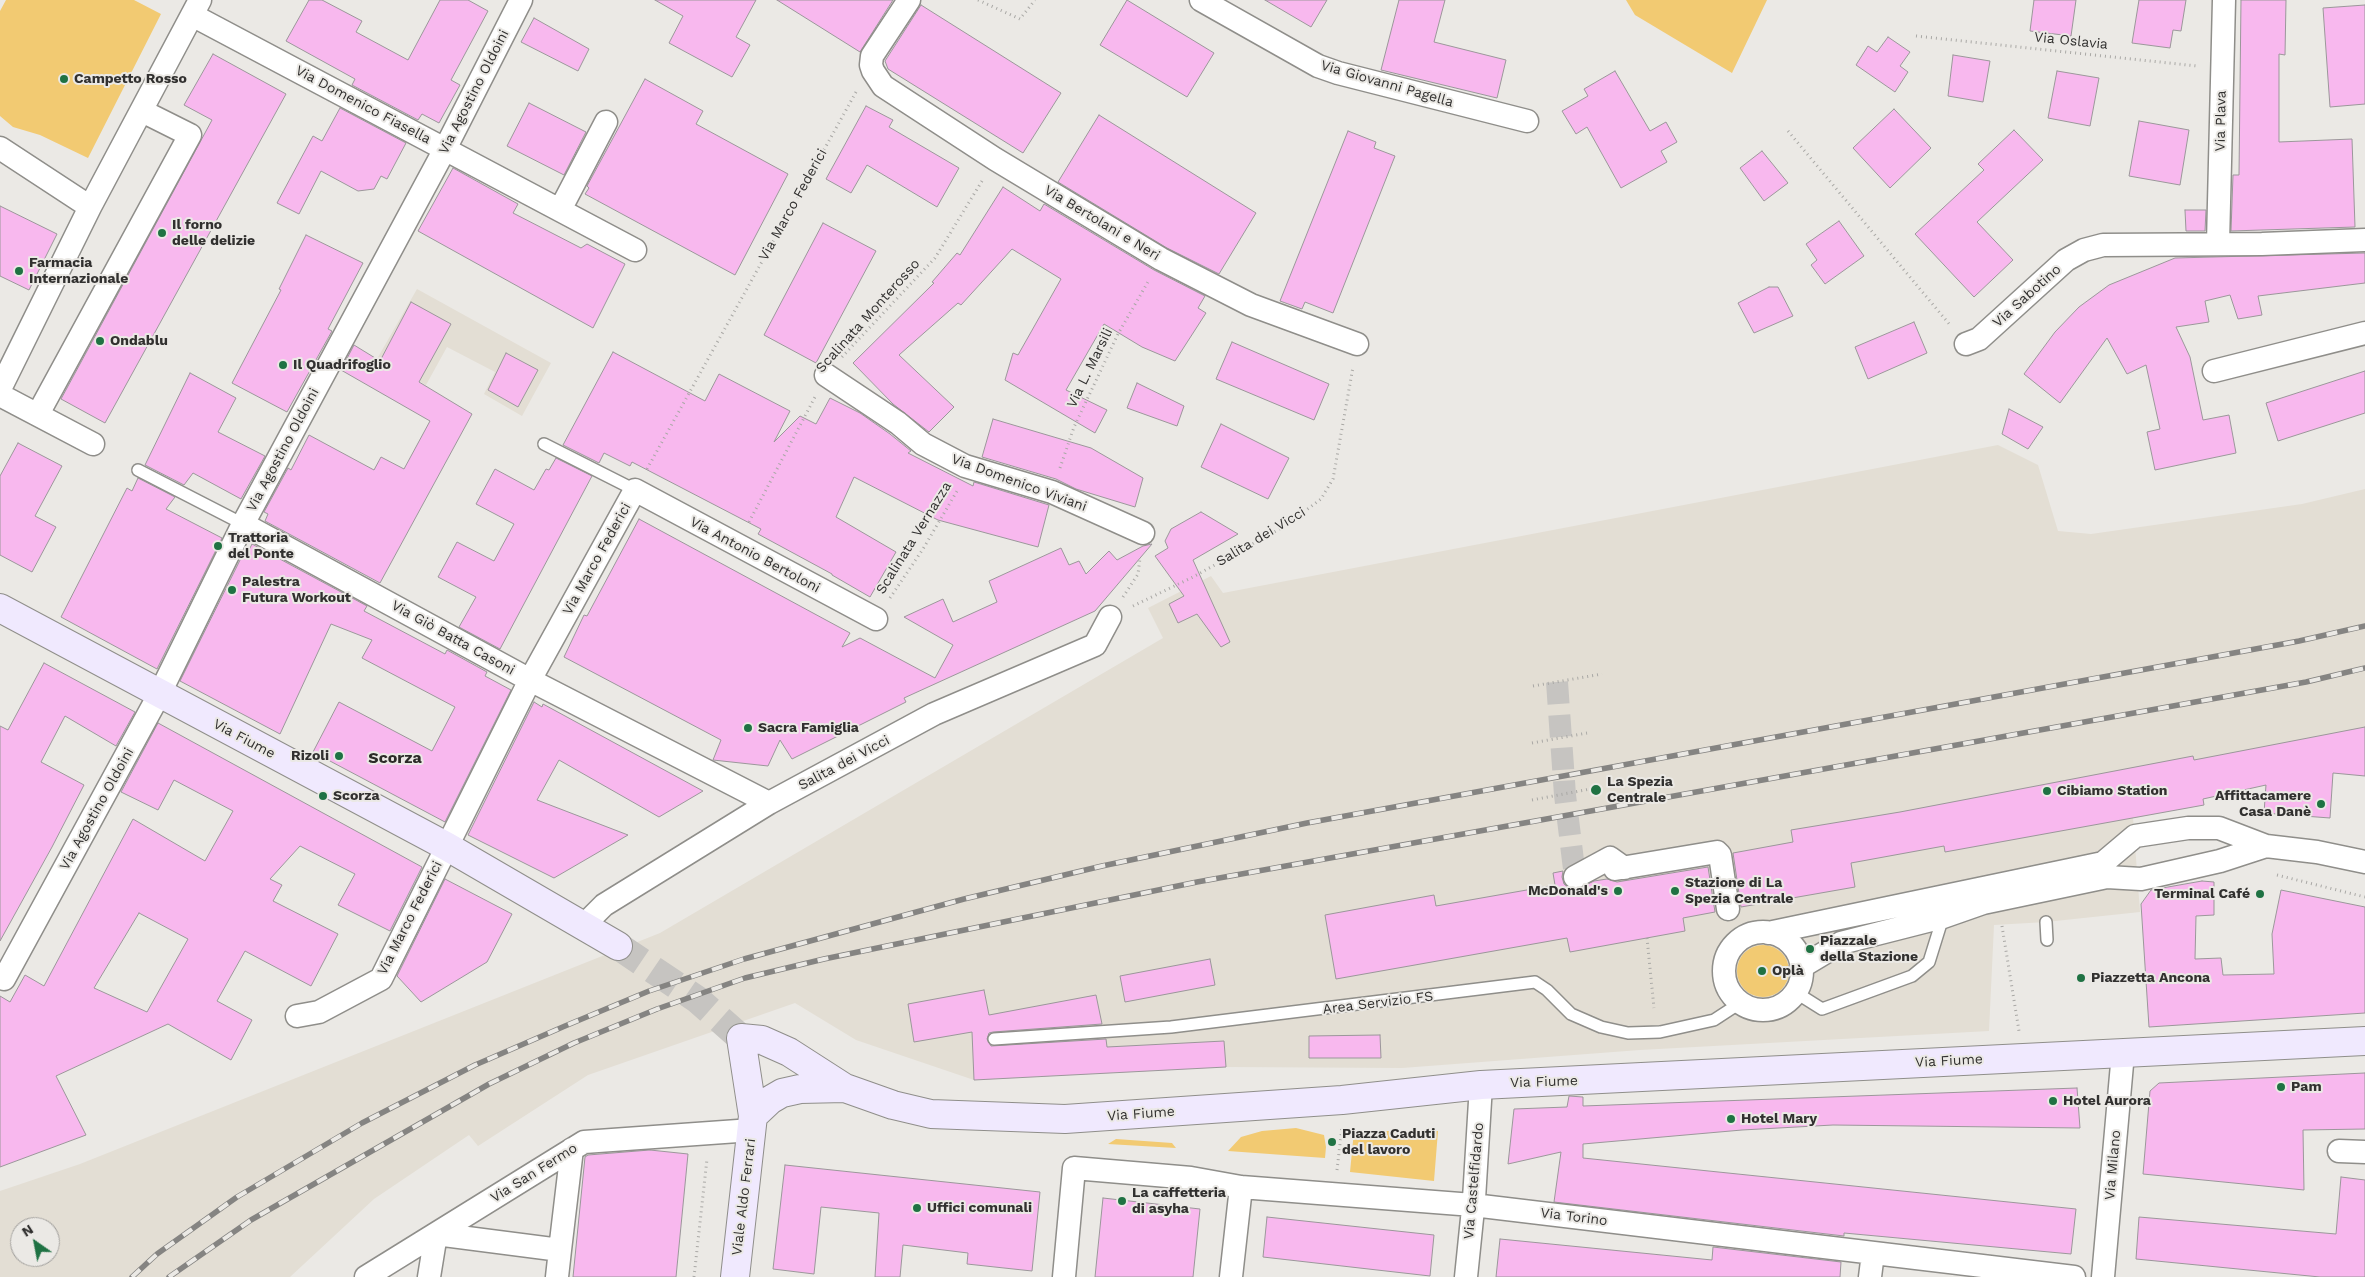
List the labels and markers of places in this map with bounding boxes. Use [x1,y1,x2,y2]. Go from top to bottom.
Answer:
place label: Campetto Rosso [74,71,187,87]
marker: Campetto Rosso [58,73,70,85]
place label: Il forno delle delizie [172,217,255,250]
marker: Il forno delle delizie [156,227,168,239]
place label: Farmacia Internazionale [29,255,128,288]
marker: Farmacia Internazionale [13,265,25,277]
place label: Ondablu [110,333,168,349]
marker: Ondablu [94,335,106,347]
place label: Il Quadrifoglio [293,357,391,373]
marker: Il Quadrifoglio [277,359,289,371]
place label: Trattoria del Ponte [228,530,294,562]
marker: Trattoria del Ponte [212,540,224,552]
place label: Palestra Futura Workout [242,574,351,606]
marker: Palestra Futura Workout [226,584,238,596]
place label: Sacra Famiglia [758,720,859,736]
marker: Sacra Famiglia [742,722,754,734]
place label: Rizoli [291,748,329,764]
marker: Rizoli [333,750,345,762]
place label: La Spezia Centrale [1607,774,1673,806]
marker: La Spezia Centrale [1589,783,1603,797]
place label: Cibiamo Station [2057,783,2167,799]
marker: Cibiamo Station [2041,785,2053,797]
place label: Scorza [333,788,380,804]
place label: Affittacamere Casa Danè [2215,788,2311,820]
marker: Scorza [317,790,329,802]
marker: Affittacamere Casa Danè [2315,798,2327,810]
place label: Stazione di La Spezia Centrale [1685,875,1793,908]
place label: McDonald's [1528,883,1608,899]
marker: McDonald's [1612,885,1624,897]
marker: Stazione di La Spezia Centrale [1669,885,1681,897]
place label: Terminal Café [2154,886,2250,902]
marker: Terminal Café [2254,888,2266,900]
place label: Piazzale della Stazione [1820,933,1918,966]
marker: Piazzale della Stazione [1804,943,1816,955]
place label: Oplà [1772,963,1804,979]
marker: Oplà [1756,965,1768,977]
place label: Piazzetta Ancona [2091,970,2210,986]
marker: Piazzetta Ancona [2075,972,2087,984]
place label: Pam [2291,1079,2322,1095]
marker: Pam [2275,1081,2287,1093]
place label: Hotel Aurora [2063,1093,2151,1109]
marker: Hotel Aurora [2047,1095,2059,1107]
place label: Hotel Mary [1741,1111,1817,1127]
marker: Hotel Mary [1725,1113,1737,1125]
place label: Piazza Caduti del lavoro [1342,1126,1435,1158]
marker: Piazza Caduti del lavoro [1326,1136,1338,1148]
place label: La caffetteria di asyha [1132,1185,1226,1218]
marker: La caffetteria di asyha [1116,1195,1128,1207]
place label: Uffici comunali [927,1200,1032,1216]
marker: Uffici comunali [911,1202,923,1214]

